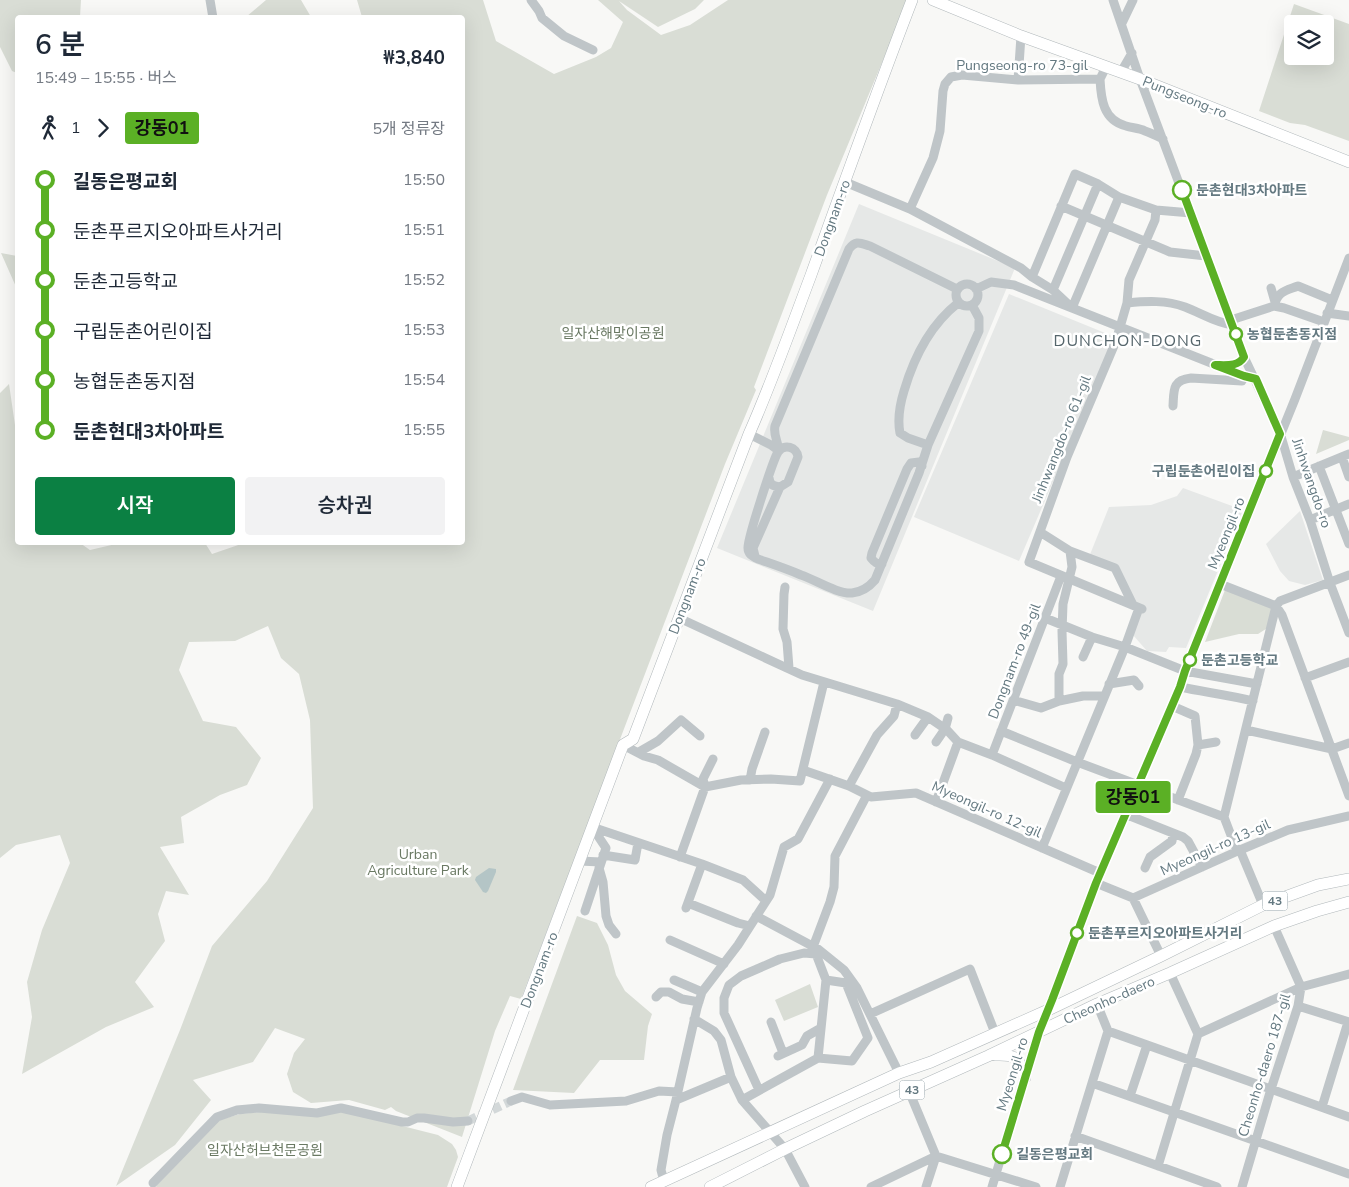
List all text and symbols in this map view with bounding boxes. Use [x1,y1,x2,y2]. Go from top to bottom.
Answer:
map controls [1284,15,1334,65]
button: layers [1284,15,1334,65]
text: 6 분 [35,26,85,64]
text: ₩3,840 [383,45,445,71]
street label: Pungseong-ro 73-gil [956,56,1089,75]
text: 15:49 – 15:55 · 버스 [35,67,177,89]
street label: Pungseong-ro [1140,72,1230,123]
icon: walk [35,114,63,142]
icon: forward [89,114,117,142]
text: 강동01 [135,116,189,140]
text: 1 [71,117,81,139]
text: 5개 정류장 [372,118,445,140]
text: 길동은평교회 [73,169,178,195]
text: 15:50 [403,169,445,191]
street label: Dongnam-ro [810,177,855,259]
marker: 둔촌현대3차아파트 [1172,180,1192,200]
place label: 둔촌현대3차아파트 [1196,181,1308,200]
text: 둔촌푸르지오아파트사거리 [73,219,283,245]
text: 15:51 [403,219,445,241]
text: 둔촌고등학교 [73,269,178,295]
text: 15:52 [403,269,445,291]
text: 구립둔촌어린이집 [73,319,213,345]
text: 15:53 [403,319,445,341]
park label: 일자산해맞이공원 [561,324,665,343]
place label: 농협둔촌동지점 [1247,325,1337,344]
marker: 농협둔촌동지점 [1229,327,1243,341]
district label: DUNCHON-DONG [1054,330,1202,352]
text: 농협둔촌동지점 [73,369,195,395]
text: 15:54 [403,369,445,391]
street label: Jinhwangdo-ro 61-gil [1027,372,1096,507]
text: 둔촌현대3차아파트 [73,419,224,445]
text: 15:55 [403,419,445,441]
street label: Jinhwangdo-ro [1287,435,1336,531]
place label: 구립둔촌어린이집 [1152,462,1255,481]
marker: 구립둔촌어린이집 [1259,464,1273,478]
button: 시작 [35,477,235,535]
button: 승차권 [245,477,445,535]
street label: Myeongil-ro [1203,494,1250,572]
street label: Dongnam-ro [664,555,711,637]
street label: Dongnam-ro 49-gil [984,600,1046,722]
place label: 둔촌고등학교 [1201,651,1278,670]
marker: 둔촌고등학교 [1183,653,1197,667]
street label: Myeongil-ro 12-gil [929,777,1046,843]
line badge: 강동01 [1098,781,1168,813]
text: 강동01 [1106,785,1160,809]
street label: Myeongil-ro 13-gil [1157,814,1274,880]
park label: Urban Agriculture Park [367,845,470,880]
road number: 43 [1262,891,1288,910]
place label: 둔촌푸르지오아파트사거리 [1088,924,1243,943]
marker: 둔촌푸르지오아파트사거리 [1070,926,1084,940]
street label: Dongnam-ro [516,929,563,1011]
street label: Cheonho-daero [1060,972,1158,1029]
street label: Cheonho-daero 187-gil [1234,990,1296,1139]
street label: Myeongil-ro [992,1035,1033,1113]
road number: 43 [900,1080,924,1100]
park label: 일자산허브천문공원 [207,1141,323,1160]
marker: 길동은평교회 [992,1144,1012,1164]
place label: 길동은평교회 [1016,1145,1093,1164]

